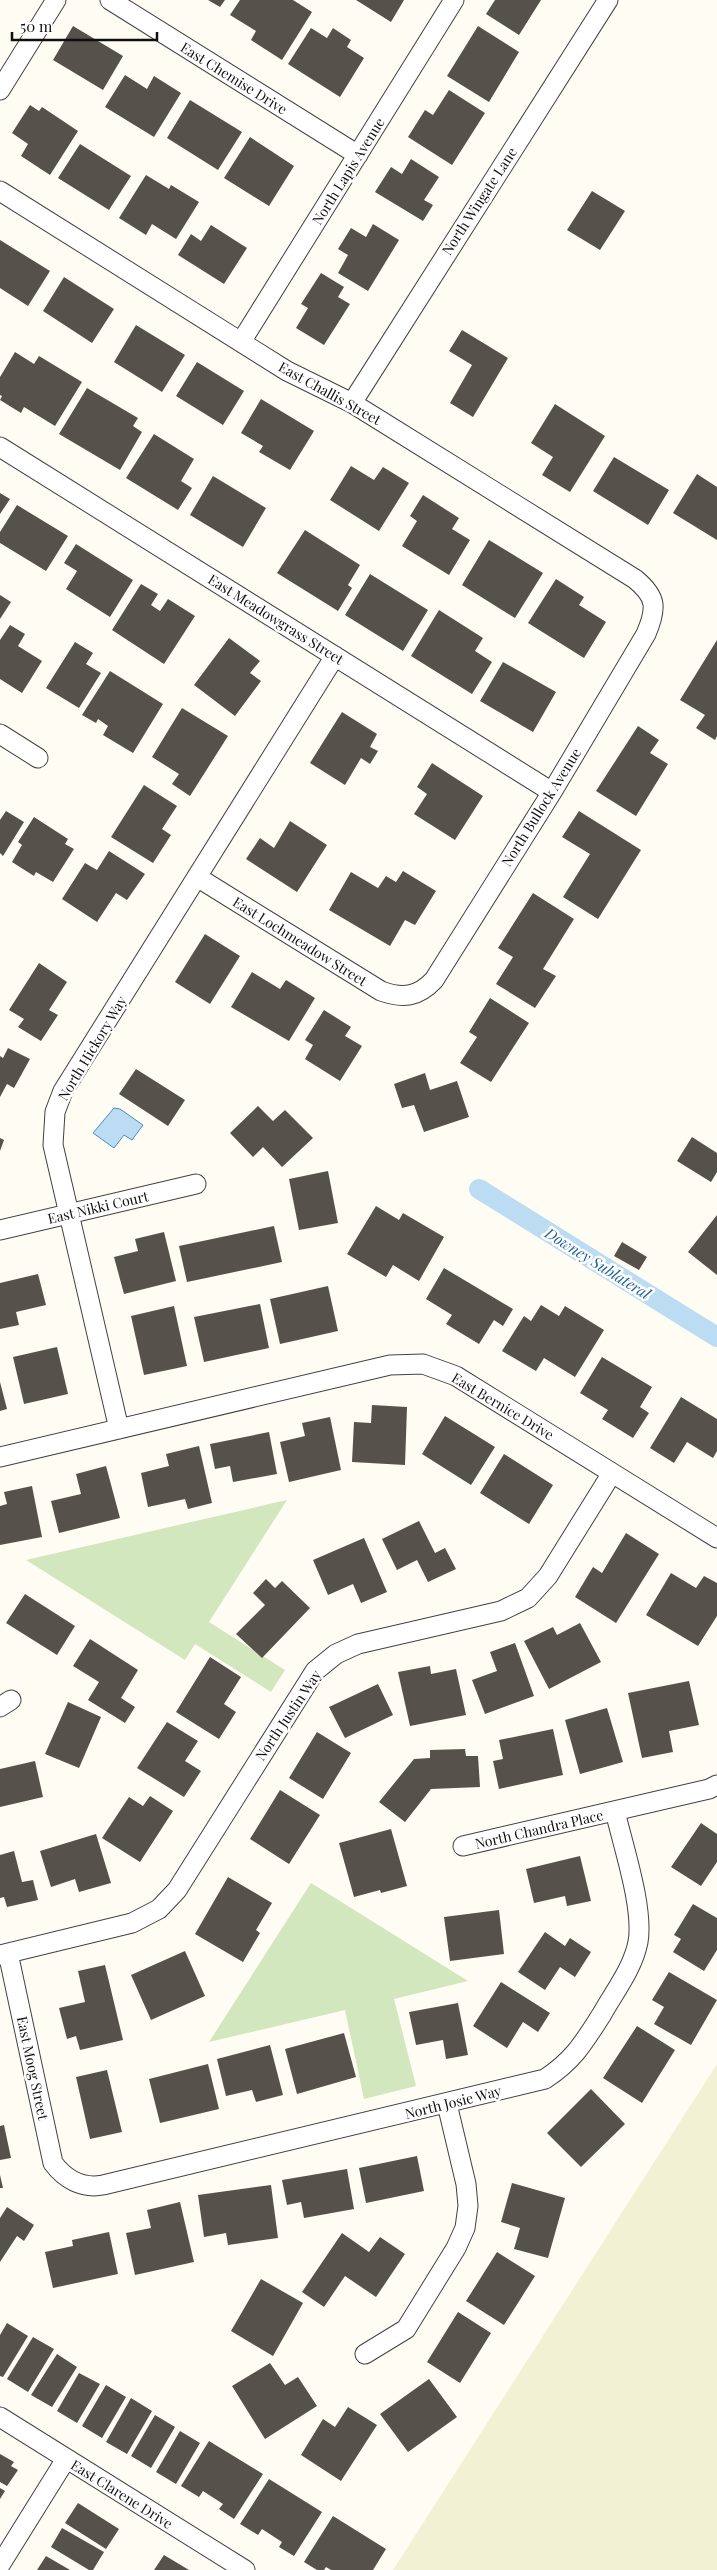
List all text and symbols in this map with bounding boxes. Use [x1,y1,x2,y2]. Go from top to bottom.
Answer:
scale bar [12,10,158,42]
text: 50 m [20,16,53,36]
street label: East Chemise Drive [177,37,291,119]
street label: North Lapis Avenue [307,114,389,228]
street label: North Wingate Lane [437,143,521,259]
street label: East Challis Street [275,357,385,430]
street label: East Meadowgrass Street [205,569,348,669]
street label: North Bullock Avenue [497,744,585,870]
street label: East Lochmeadow Street [229,892,371,991]
street label: North Hickory Way [53,992,131,1104]
street label: East Nikki Court [46,1186,151,1228]
water label: Downey Sublateral [541,1222,655,1304]
street label: East Bernice Drive [448,1368,558,1444]
street label: North Justin Way [251,1666,325,1764]
street label: North Chandra Place [473,1805,605,1853]
street label: East Moog Street [13,2014,53,2123]
street label: North Josie Way [403,2081,503,2123]
street label: East Clarene Drive [67,2455,177,2533]

